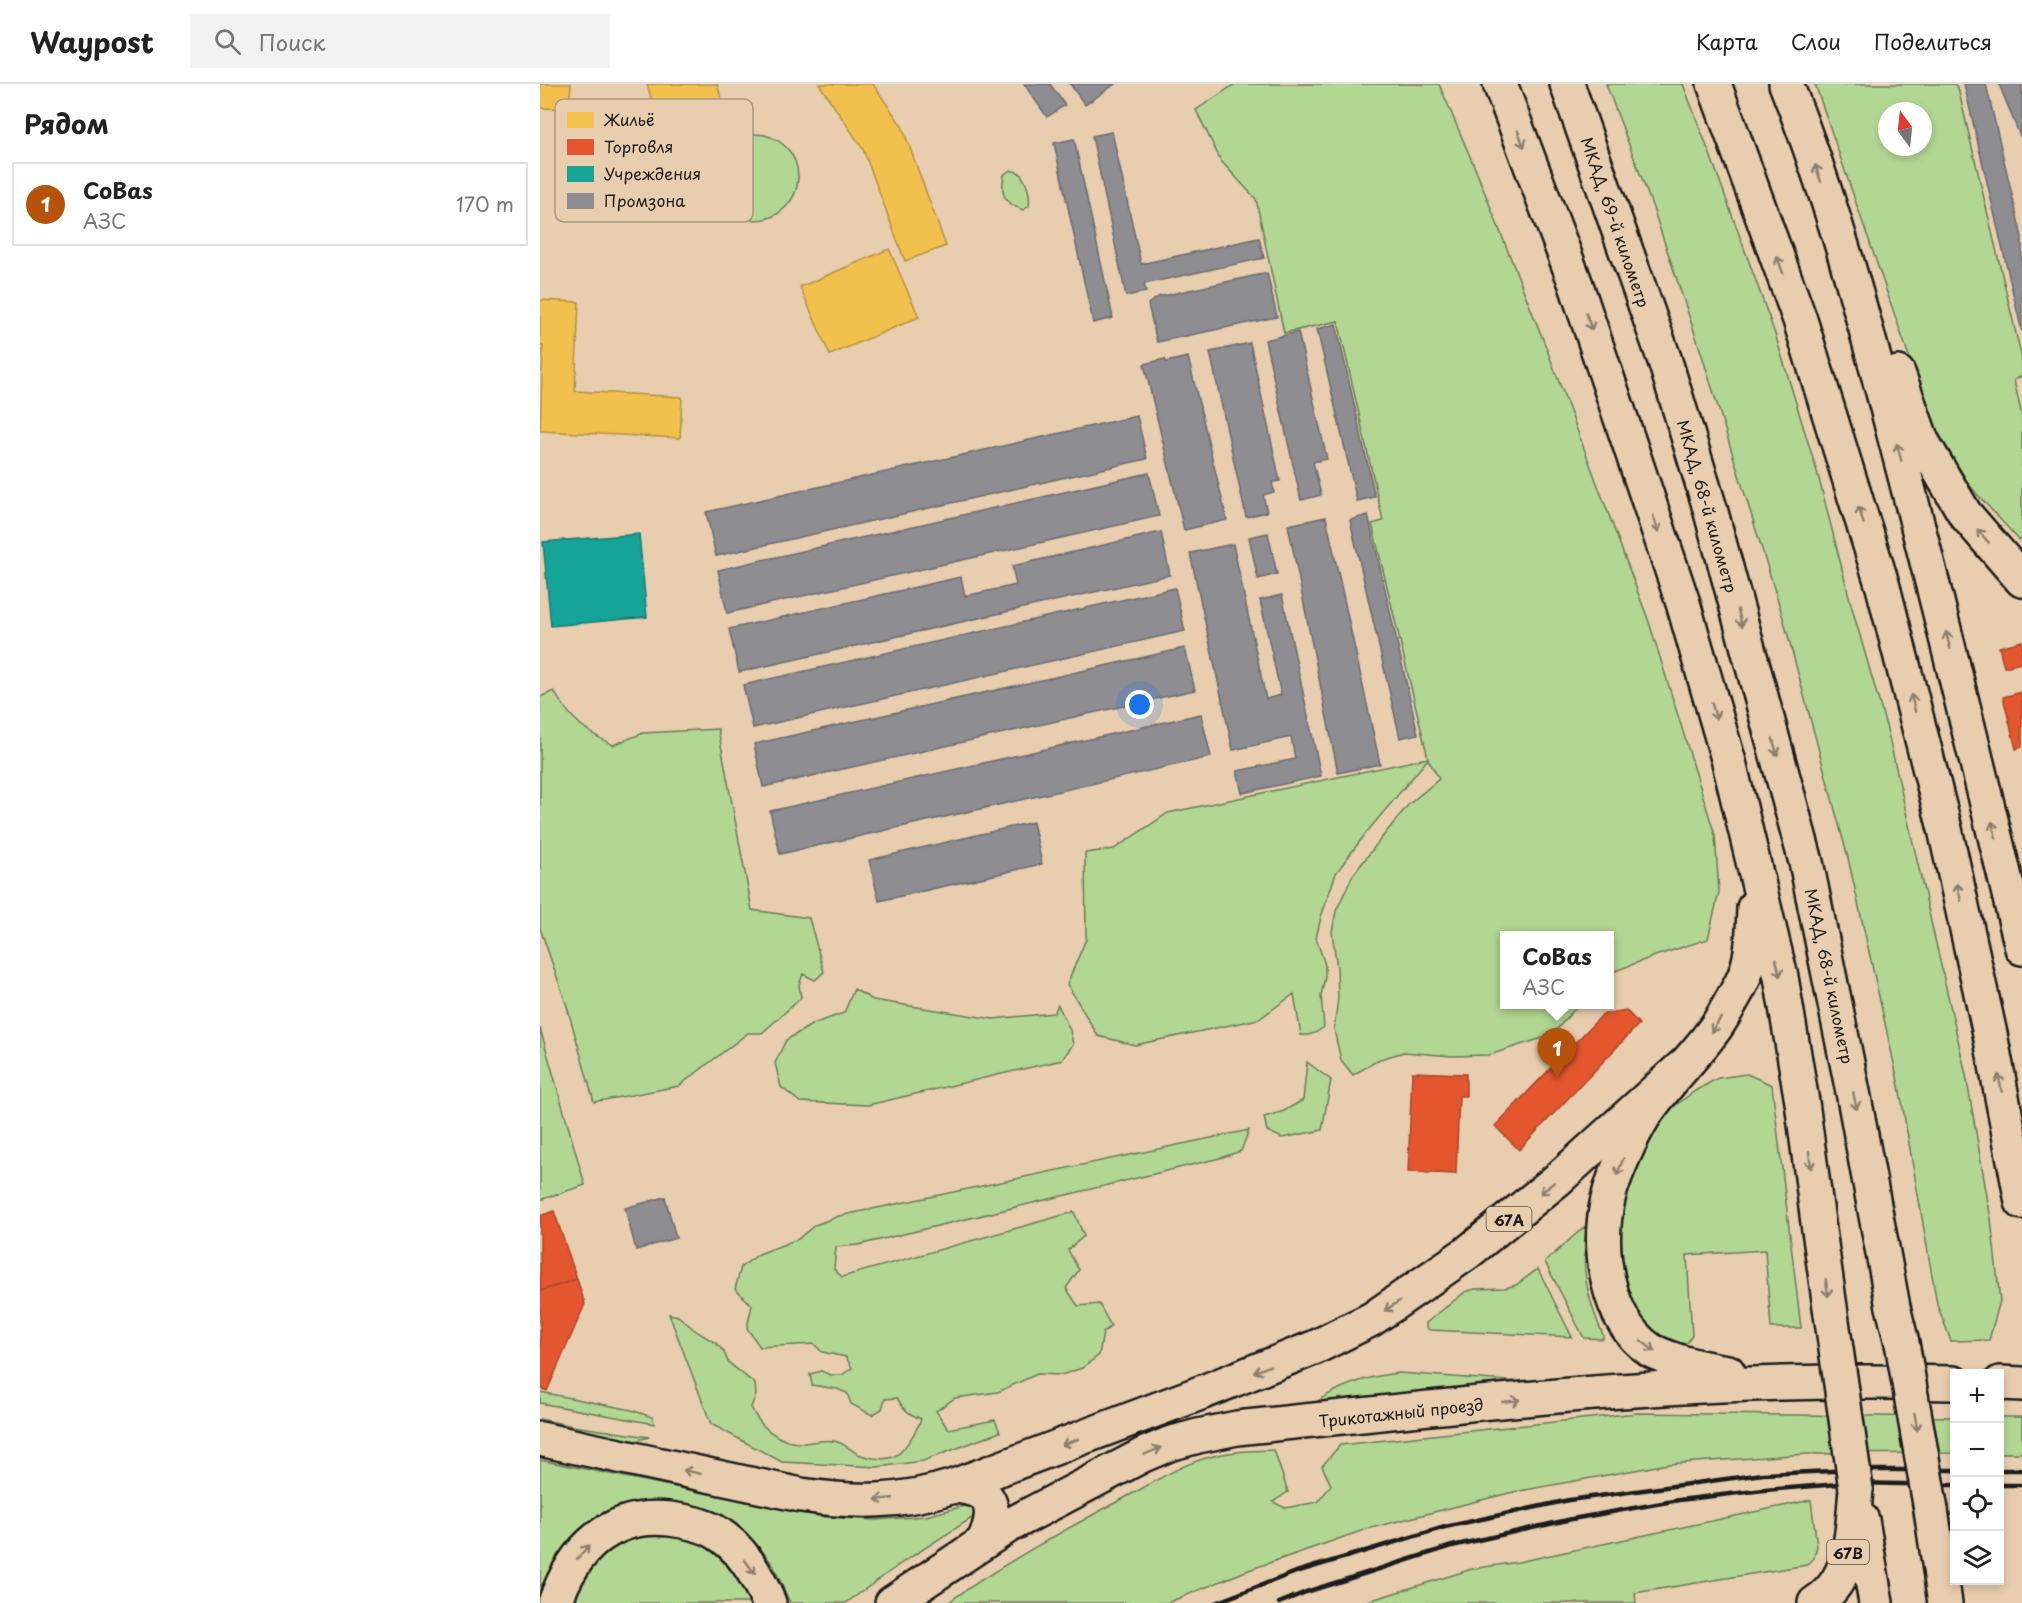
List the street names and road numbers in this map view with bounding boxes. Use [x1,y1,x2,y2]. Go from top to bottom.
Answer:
street label: МКАД, 69-й километр [1576,134,1656,310]
street label: МКАД, 68-й километр [1672,417,1744,595]
street label: МКАД, 68-й километр [1800,886,1860,1066]
road number: 67A [1486,1207,1532,1231]
street label: Трикотажный проезд [1317,1391,1485,1433]
road number: 67B [1827,1540,1869,1564]

